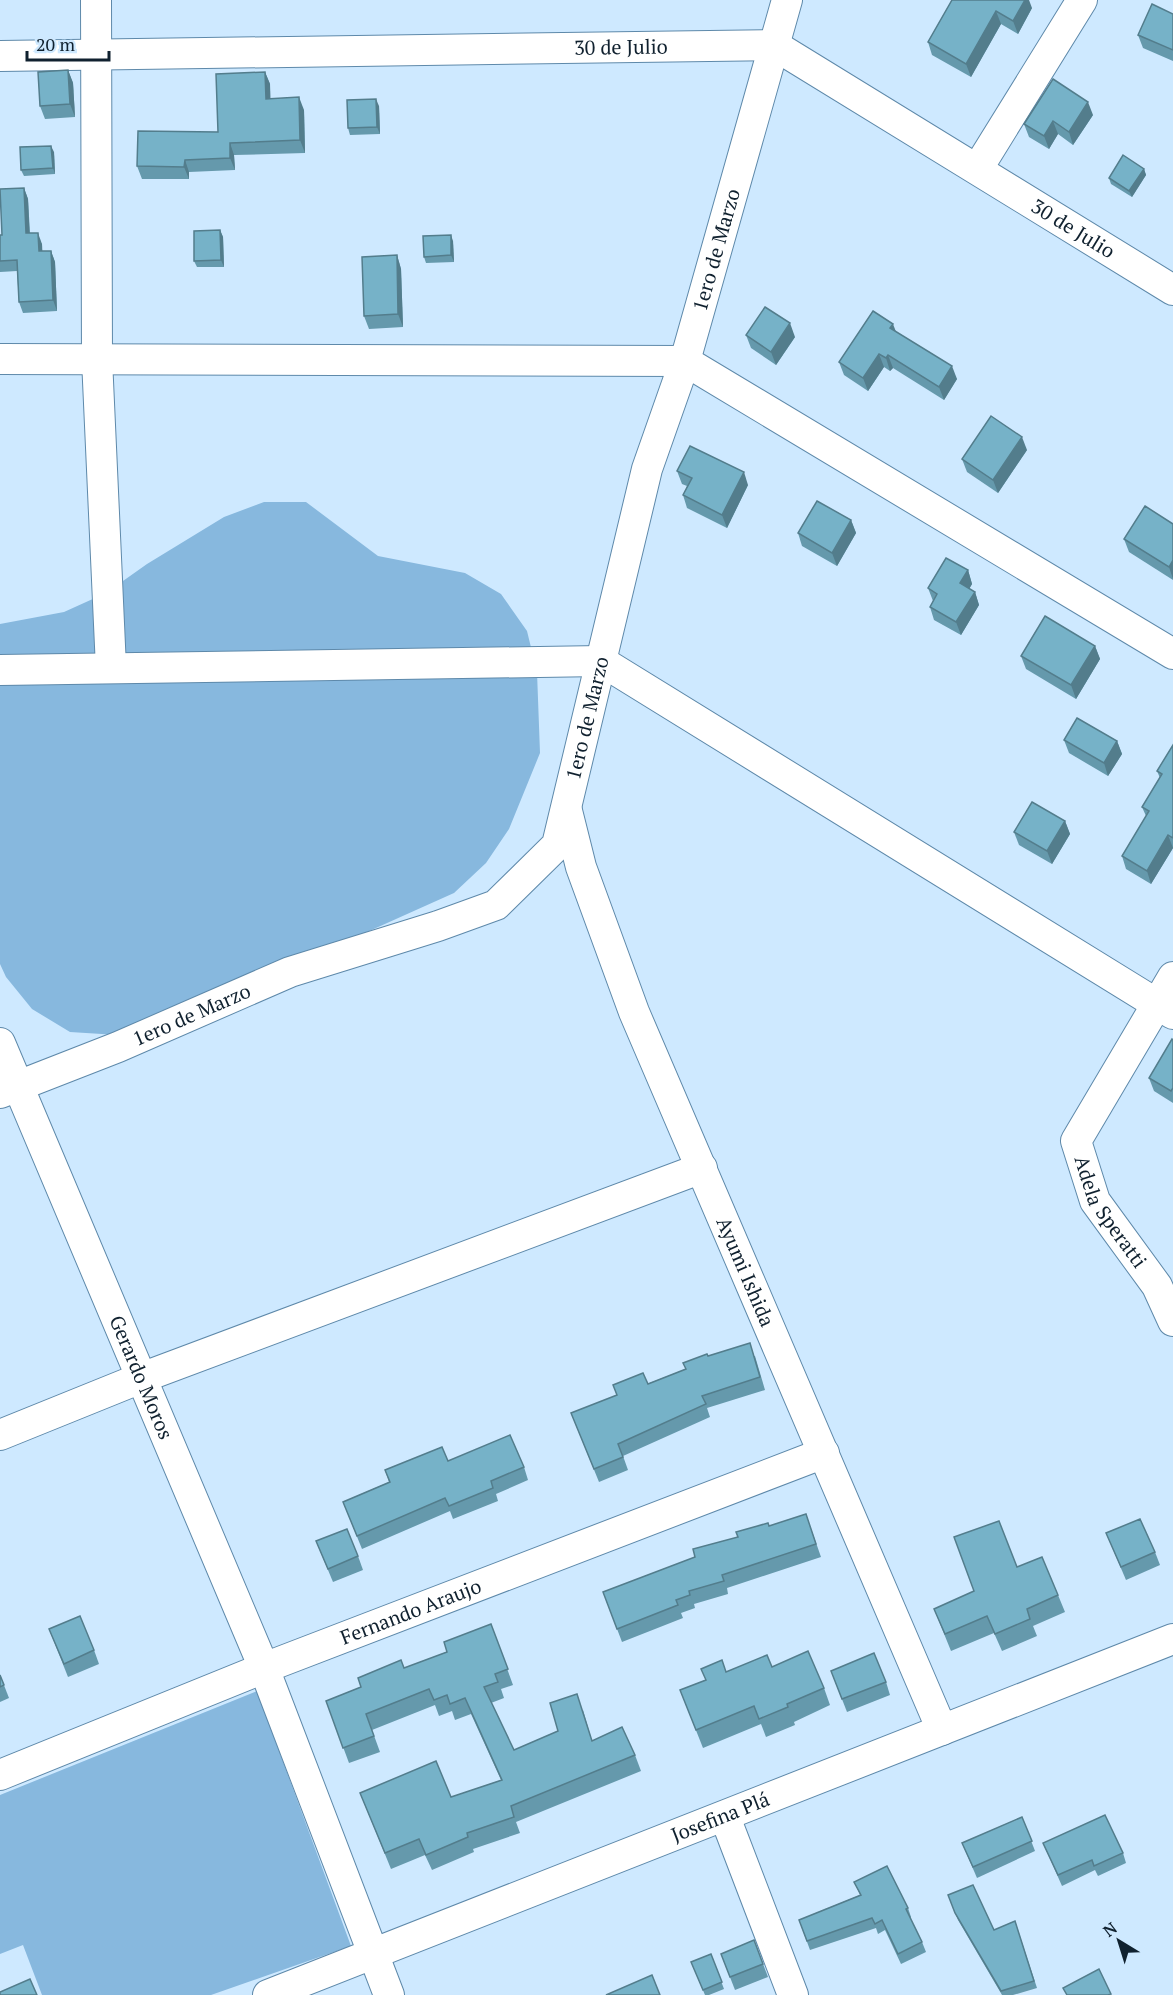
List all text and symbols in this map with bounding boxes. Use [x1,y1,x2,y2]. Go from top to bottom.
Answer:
scale bar [27,24,110,62]
text: 20 m [36,32,76,56]
street label: 30 de Julio [574,33,668,61]
street label: 1ero de Marzo [686,185,746,314]
street label: 30 de Julio [1026,192,1120,264]
street label: 1ero de Marzo [559,654,615,782]
street label: 1ero de Marzo [128,977,255,1052]
street label: Adela Speratti [1068,1152,1153,1273]
street label: Ayumi Ishida [711,1213,781,1331]
street label: Gerardo Moros [104,1311,180,1443]
street label: Fernando Araujo [336,1572,485,1651]
street label: Josefina Plá [667,1785,773,1848]
north arrow [1089,1911,1149,1971]
text: N [1098,1917,1121,1942]

